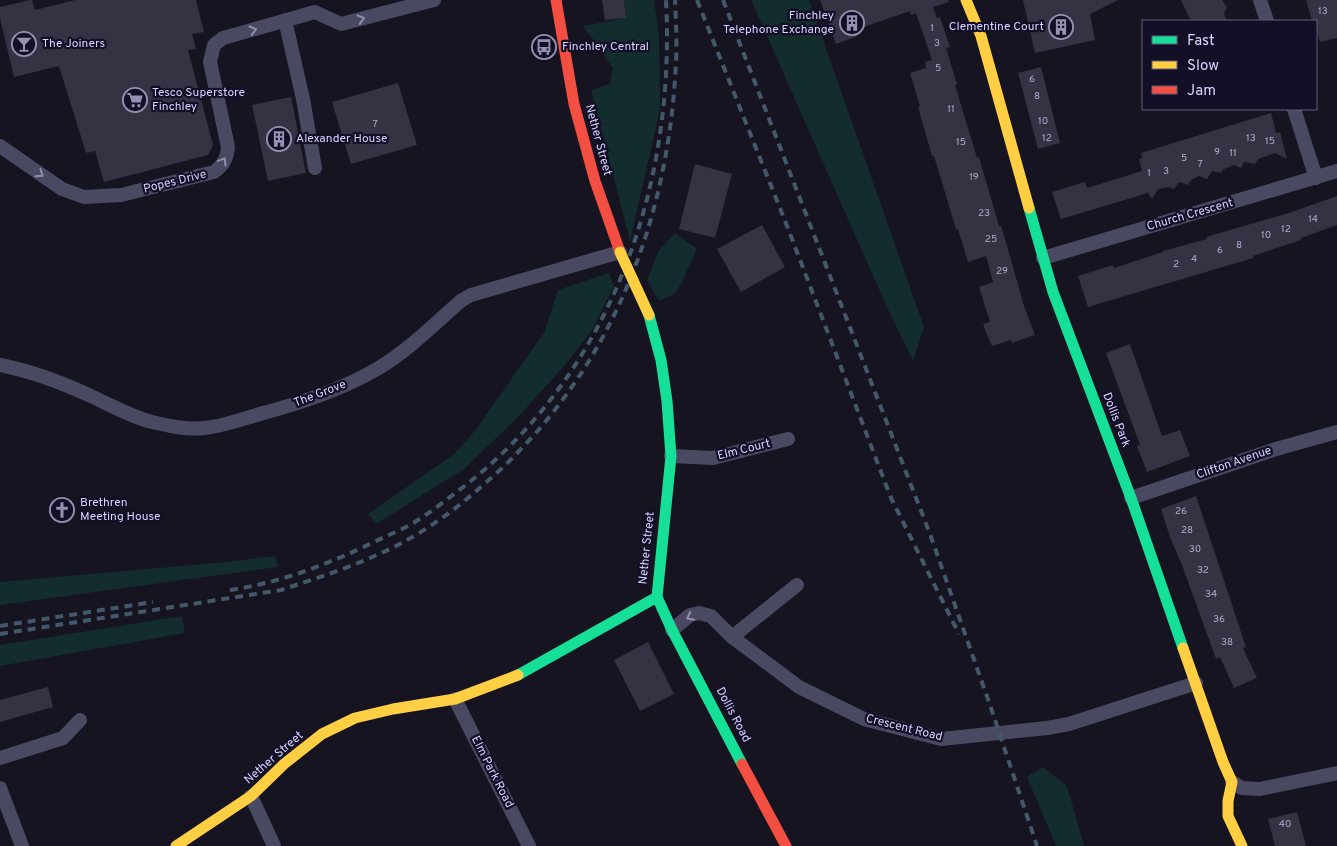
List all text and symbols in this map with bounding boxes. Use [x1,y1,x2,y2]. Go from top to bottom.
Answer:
house number: 13 [1318,5,1328,18]
place label: Finchley Telephone Exchange [723,8,834,38]
building icon: Finchley Telephone Exchange [839,10,865,36]
one-way arrow [356,14,365,25]
building icon: Clementine Court [1048,14,1074,40]
place label: Clementine Court [949,19,1044,35]
legend [1142,20,1317,110]
house number: 1 [930,22,934,35]
one-way arrow [248,25,256,35]
bar icon: The Joiners [11,31,37,57]
text: Fast [1187,32,1215,51]
bus stop icon: Finchley Central [531,34,557,60]
place label: The Joiners [42,36,105,52]
house number: 3 [934,37,940,50]
place label: Finchley Central [562,39,649,55]
text: Slow [1187,57,1219,76]
house number: 5 [935,62,941,75]
house number: 6 [1029,73,1035,86]
text: Jam [1187,82,1216,101]
place label: Tesco Superstore Finchley [152,85,245,115]
supermarket icon: Tesco Superstore Finchley [122,87,148,113]
house number: 8 [1034,90,1040,103]
street label: Nether Street [581,103,615,177]
house number: 11 [947,103,955,116]
house number: 10 [1038,115,1048,128]
house number: 7 [372,118,378,131]
building icon: Alexander House [266,126,292,152]
place label: Alexander House [296,131,387,147]
house number: 12 [1042,132,1052,145]
house number: 13 [1246,132,1256,145]
house number: 15 [1265,135,1275,148]
house number: 15 [956,136,966,149]
house number: 9 [1214,146,1220,159]
house number: 11 [1229,147,1237,160]
house number: 5 [1181,152,1187,165]
one-way arrow [216,158,226,167]
house number: 7 [1197,158,1203,171]
house number: 3 [1163,165,1169,178]
street label: Popes Drive [142,166,208,198]
house number: 1 [1147,167,1151,180]
one-way arrow [34,168,44,177]
house number: 19 [969,171,979,184]
street label: Church Crescent [1145,195,1235,235]
house number: 23 [978,207,990,220]
house number: 14 [1308,213,1318,226]
house number: 12 [1281,223,1291,236]
house number: 10 [1261,229,1271,242]
house number: 25 [985,233,997,246]
house number: 8 [1236,239,1242,252]
house number: 6 [1217,244,1223,257]
house number: 4 [1191,253,1197,266]
house number: 2 [1173,258,1179,271]
house number: 29 [996,265,1008,278]
street label: The Grove [291,377,349,411]
street label: Dollis Park [1098,390,1134,450]
street label: Elm Court [716,436,772,464]
street label: Clifton Avenue [1194,443,1274,483]
place label: Brethren Meeting House [80,495,160,525]
church icon: Brethren Meeting House [49,497,75,523]
house number: 26 [1175,505,1187,518]
street label: Nether Street [635,511,659,585]
house number: 28 [1181,524,1193,537]
house number: 30 [1189,543,1201,556]
house number: 32 [1197,564,1209,577]
house number: 34 [1205,588,1217,601]
one-way arrow [686,611,695,622]
house number: 36 [1213,613,1225,626]
house number: 38 [1221,636,1233,649]
street label: Dollis Road [712,685,754,745]
street label: Crescent Road [864,711,944,745]
street label: Nether Street [241,728,307,788]
street label: Elm Park Road [467,733,517,811]
house number: 40 [1279,818,1291,831]

